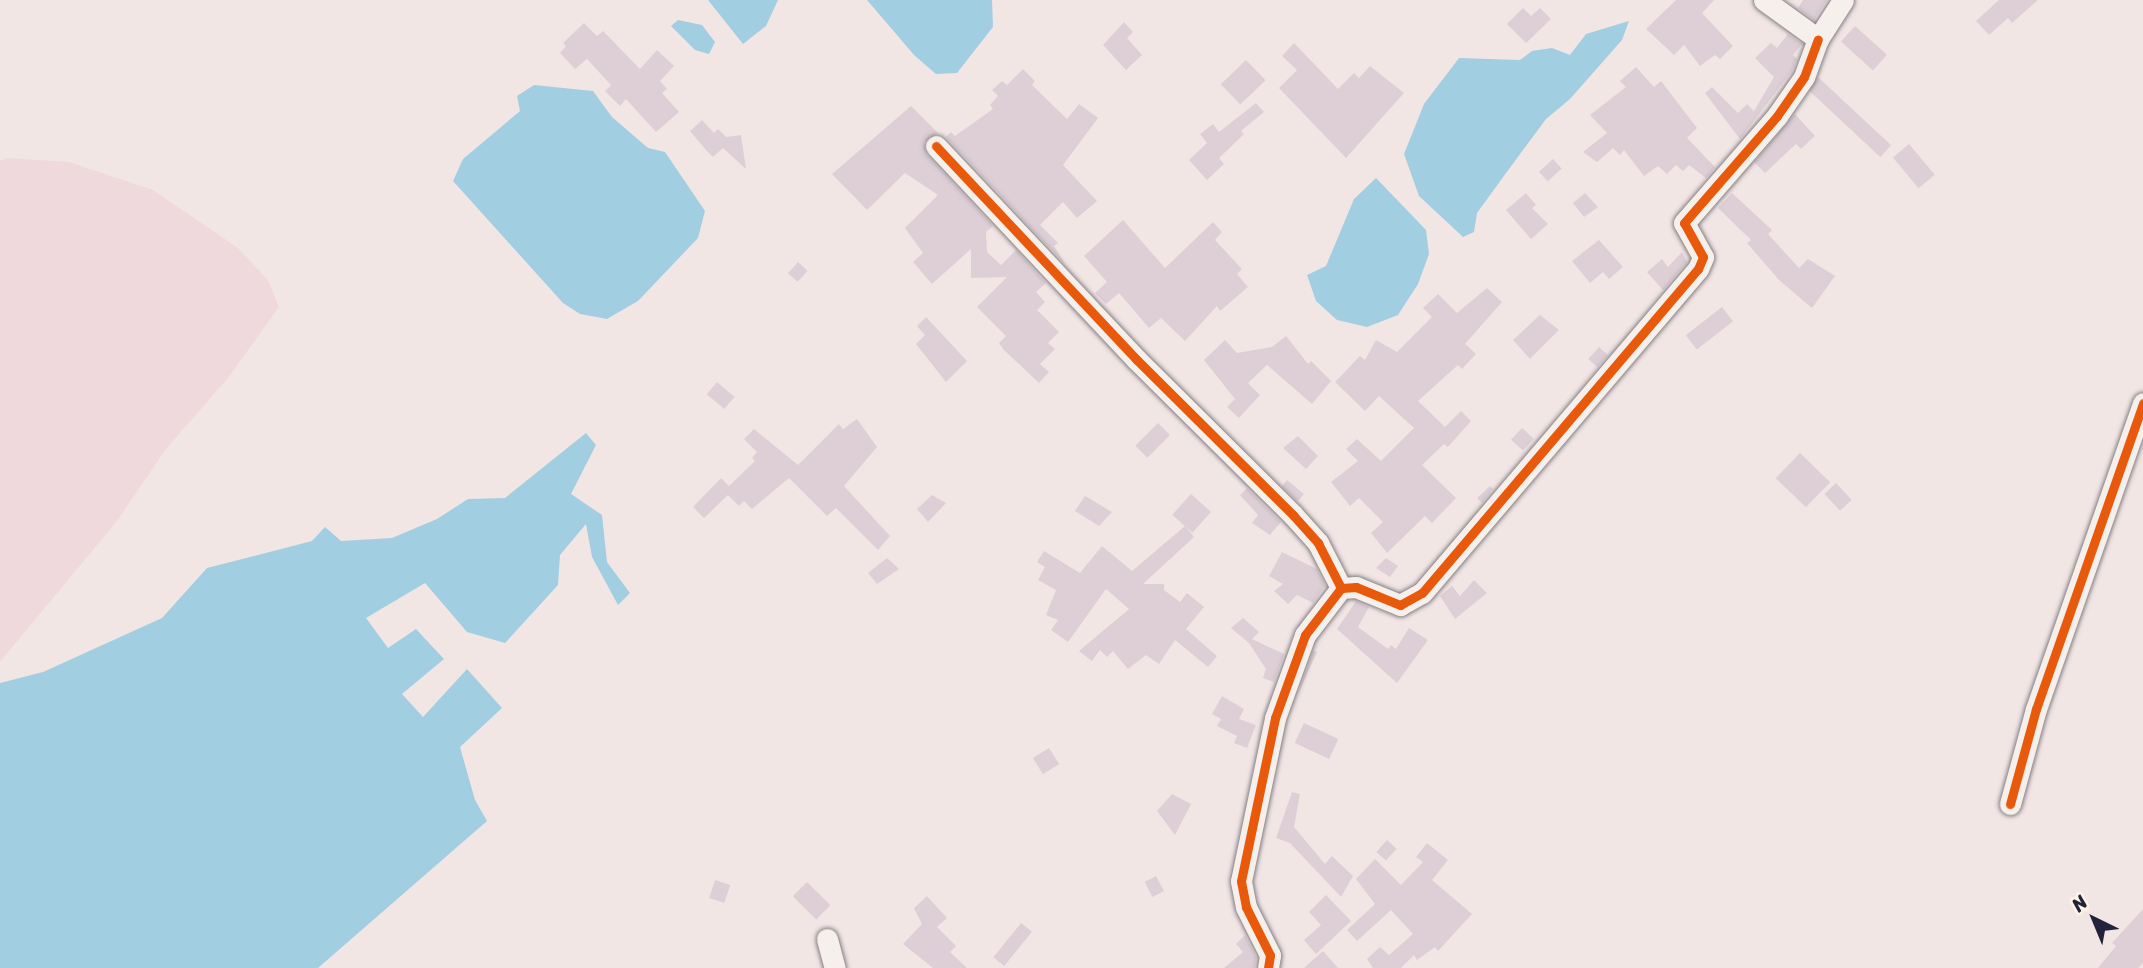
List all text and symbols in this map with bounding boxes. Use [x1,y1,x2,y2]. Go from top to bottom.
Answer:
north arrow [2059,884,2129,954]
text: N [2063,887,2095,920]

